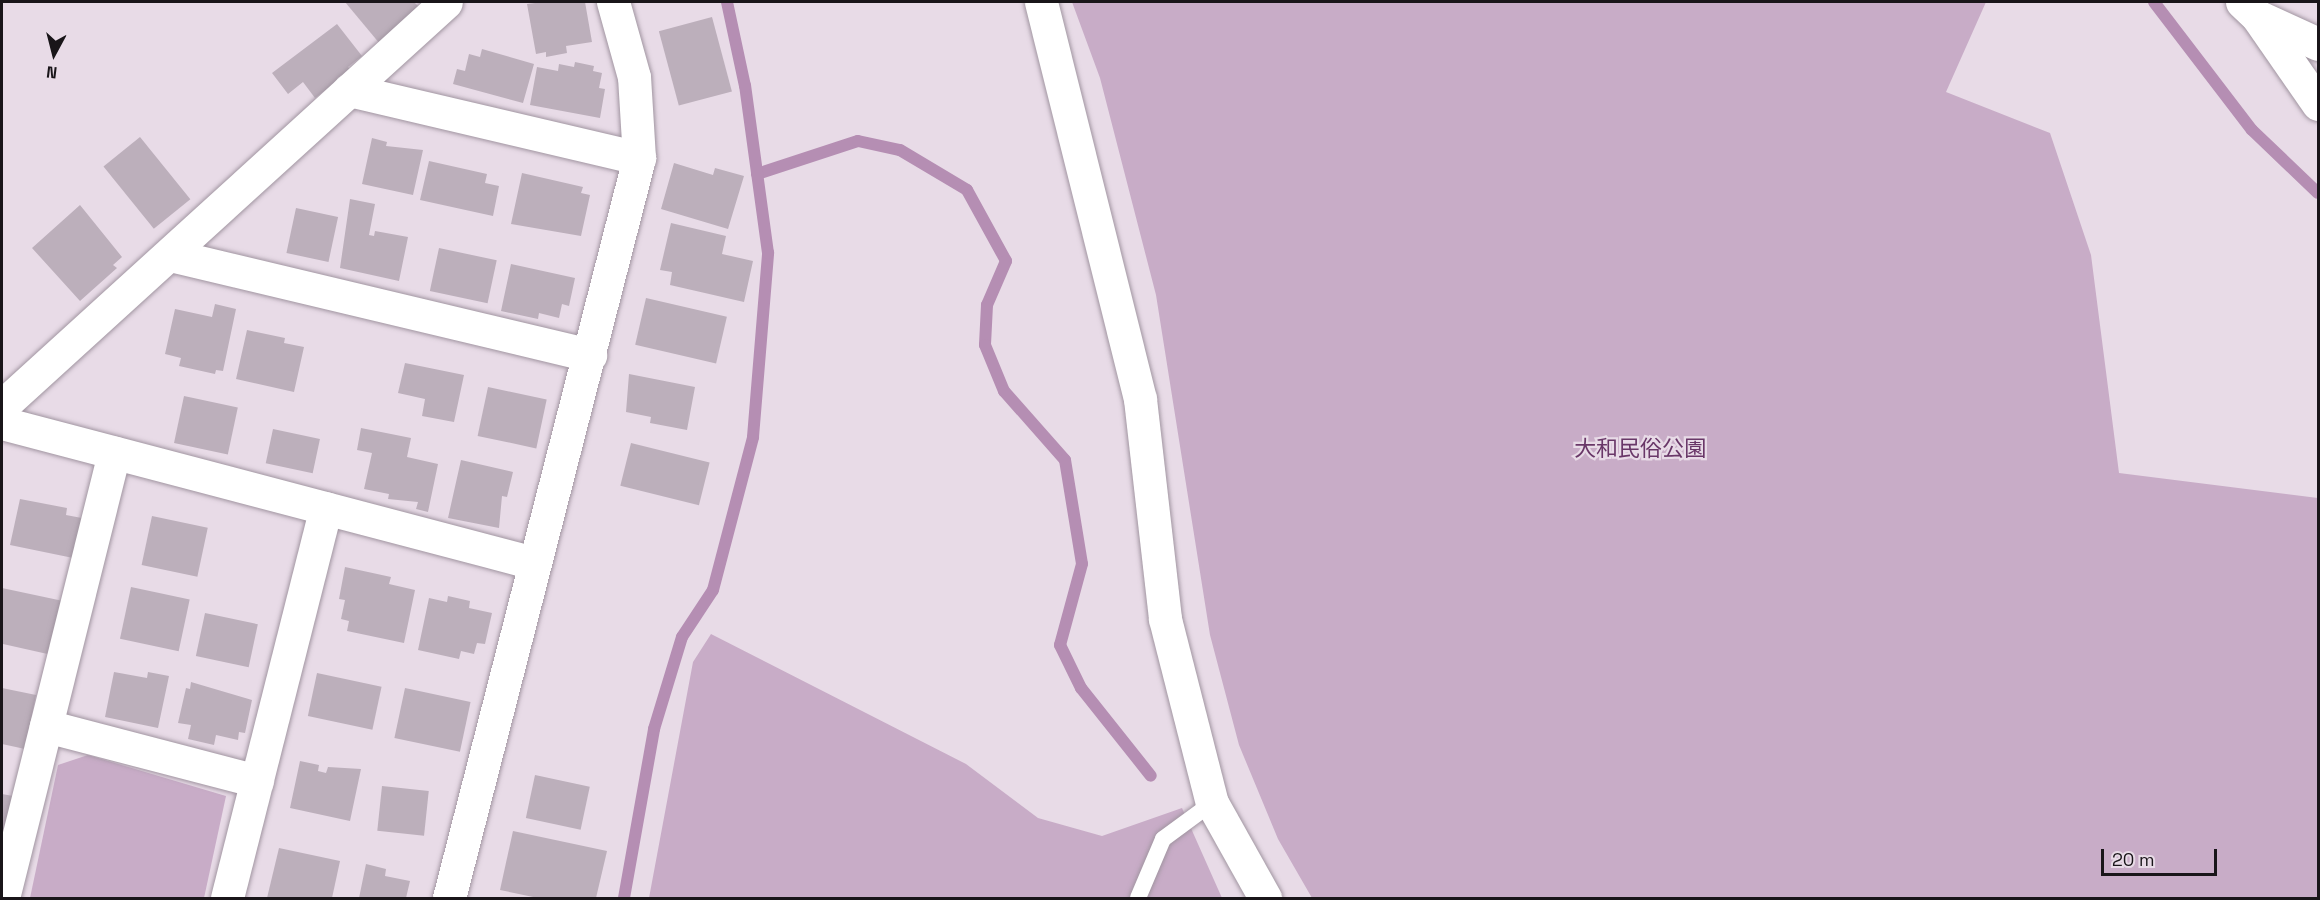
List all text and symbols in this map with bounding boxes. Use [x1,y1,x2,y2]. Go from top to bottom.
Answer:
north arrow [24,24,84,84]
text: N [45,61,58,83]
park label: 大和民俗公園 [1574,436,1706,462]
scale bar [2104,837,2220,875]
text: 20 m [2112,848,2155,871]

